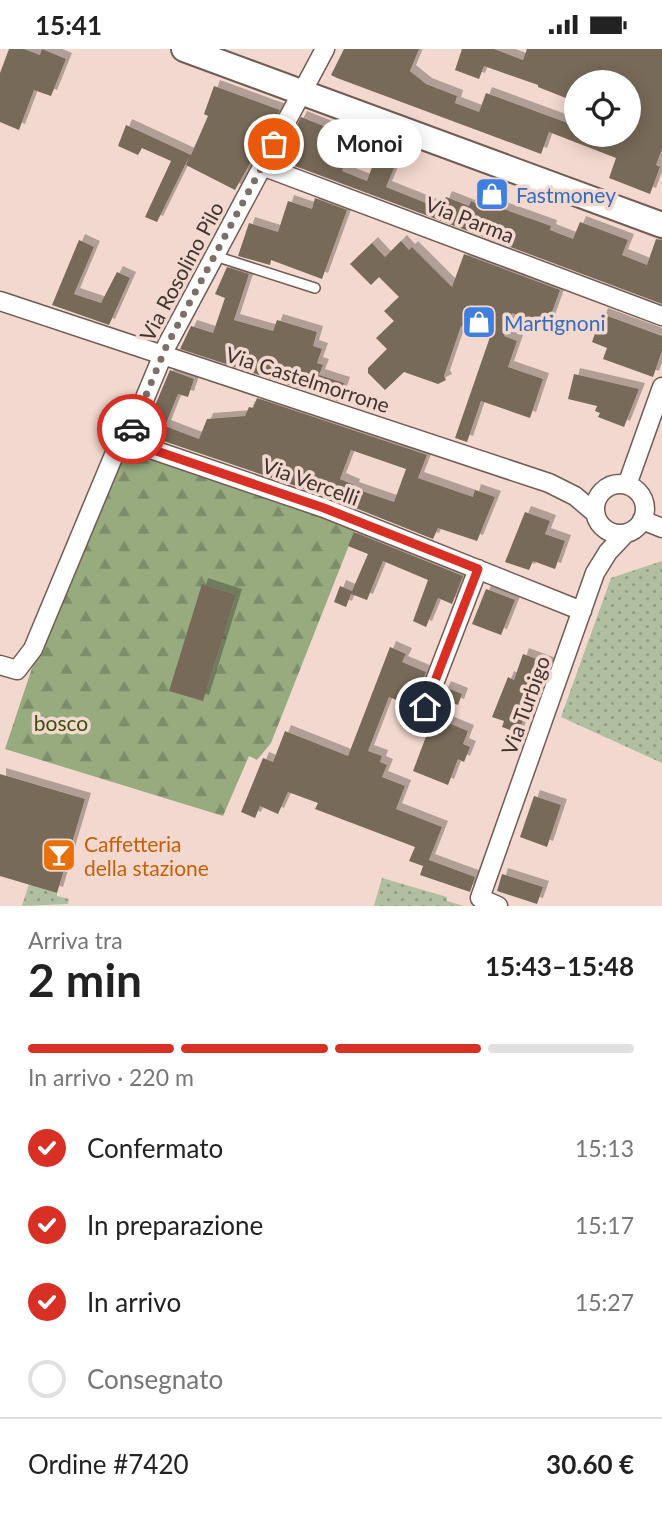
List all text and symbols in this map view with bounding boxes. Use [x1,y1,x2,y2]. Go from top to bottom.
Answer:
text: 15:41 [35,9,102,41]
map controls [564,70,641,147]
button: locate [564,70,641,147]
pin [244,114,304,174]
callout: Monoi [316,119,421,168]
icon: bag [255,125,293,163]
text: Monoi [336,129,403,157]
shop icon: Fastmoney [473,175,511,213]
place label: Fastmoney [516,182,616,207]
street label: Via Parma [422,191,518,247]
street label: Via Rosolino Pilo [134,197,228,345]
shop icon: Martignoni [460,303,498,341]
place label: Martignoni [504,310,606,335]
street label: Via Castelmorrone [223,341,393,417]
courier [97,394,167,464]
icon: car [113,410,151,448]
street label: Via Vercelli [259,452,363,510]
street label: Via Turbigo [496,652,554,758]
pin [395,677,455,737]
icon: home [406,688,444,726]
park label: bosco [34,710,88,735]
place label: Caffetteria della stazione [84,831,209,880]
bar icon: Caffetteria della stazione [40,836,78,874]
text: Arriva tra [28,926,123,954]
text: 15:43–15:48 [485,950,634,982]
text: 2 min [28,952,142,1007]
text: In arrivo · 220 m [28,1063,194,1091]
icon: check [28,1129,66,1167]
text: Confermato [87,1132,223,1164]
text: 15:13 [575,1134,634,1162]
icon: check [28,1206,66,1244]
text: In preparazione [87,1209,263,1241]
text: 15:17 [575,1211,634,1239]
icon: check [28,1283,66,1321]
text: In arrivo [87,1286,181,1318]
text: 15:27 [575,1288,634,1316]
text: Consegnato [87,1363,223,1395]
text: Ordine #7420 [28,1448,189,1480]
text: 30.60 € [546,1448,634,1480]

